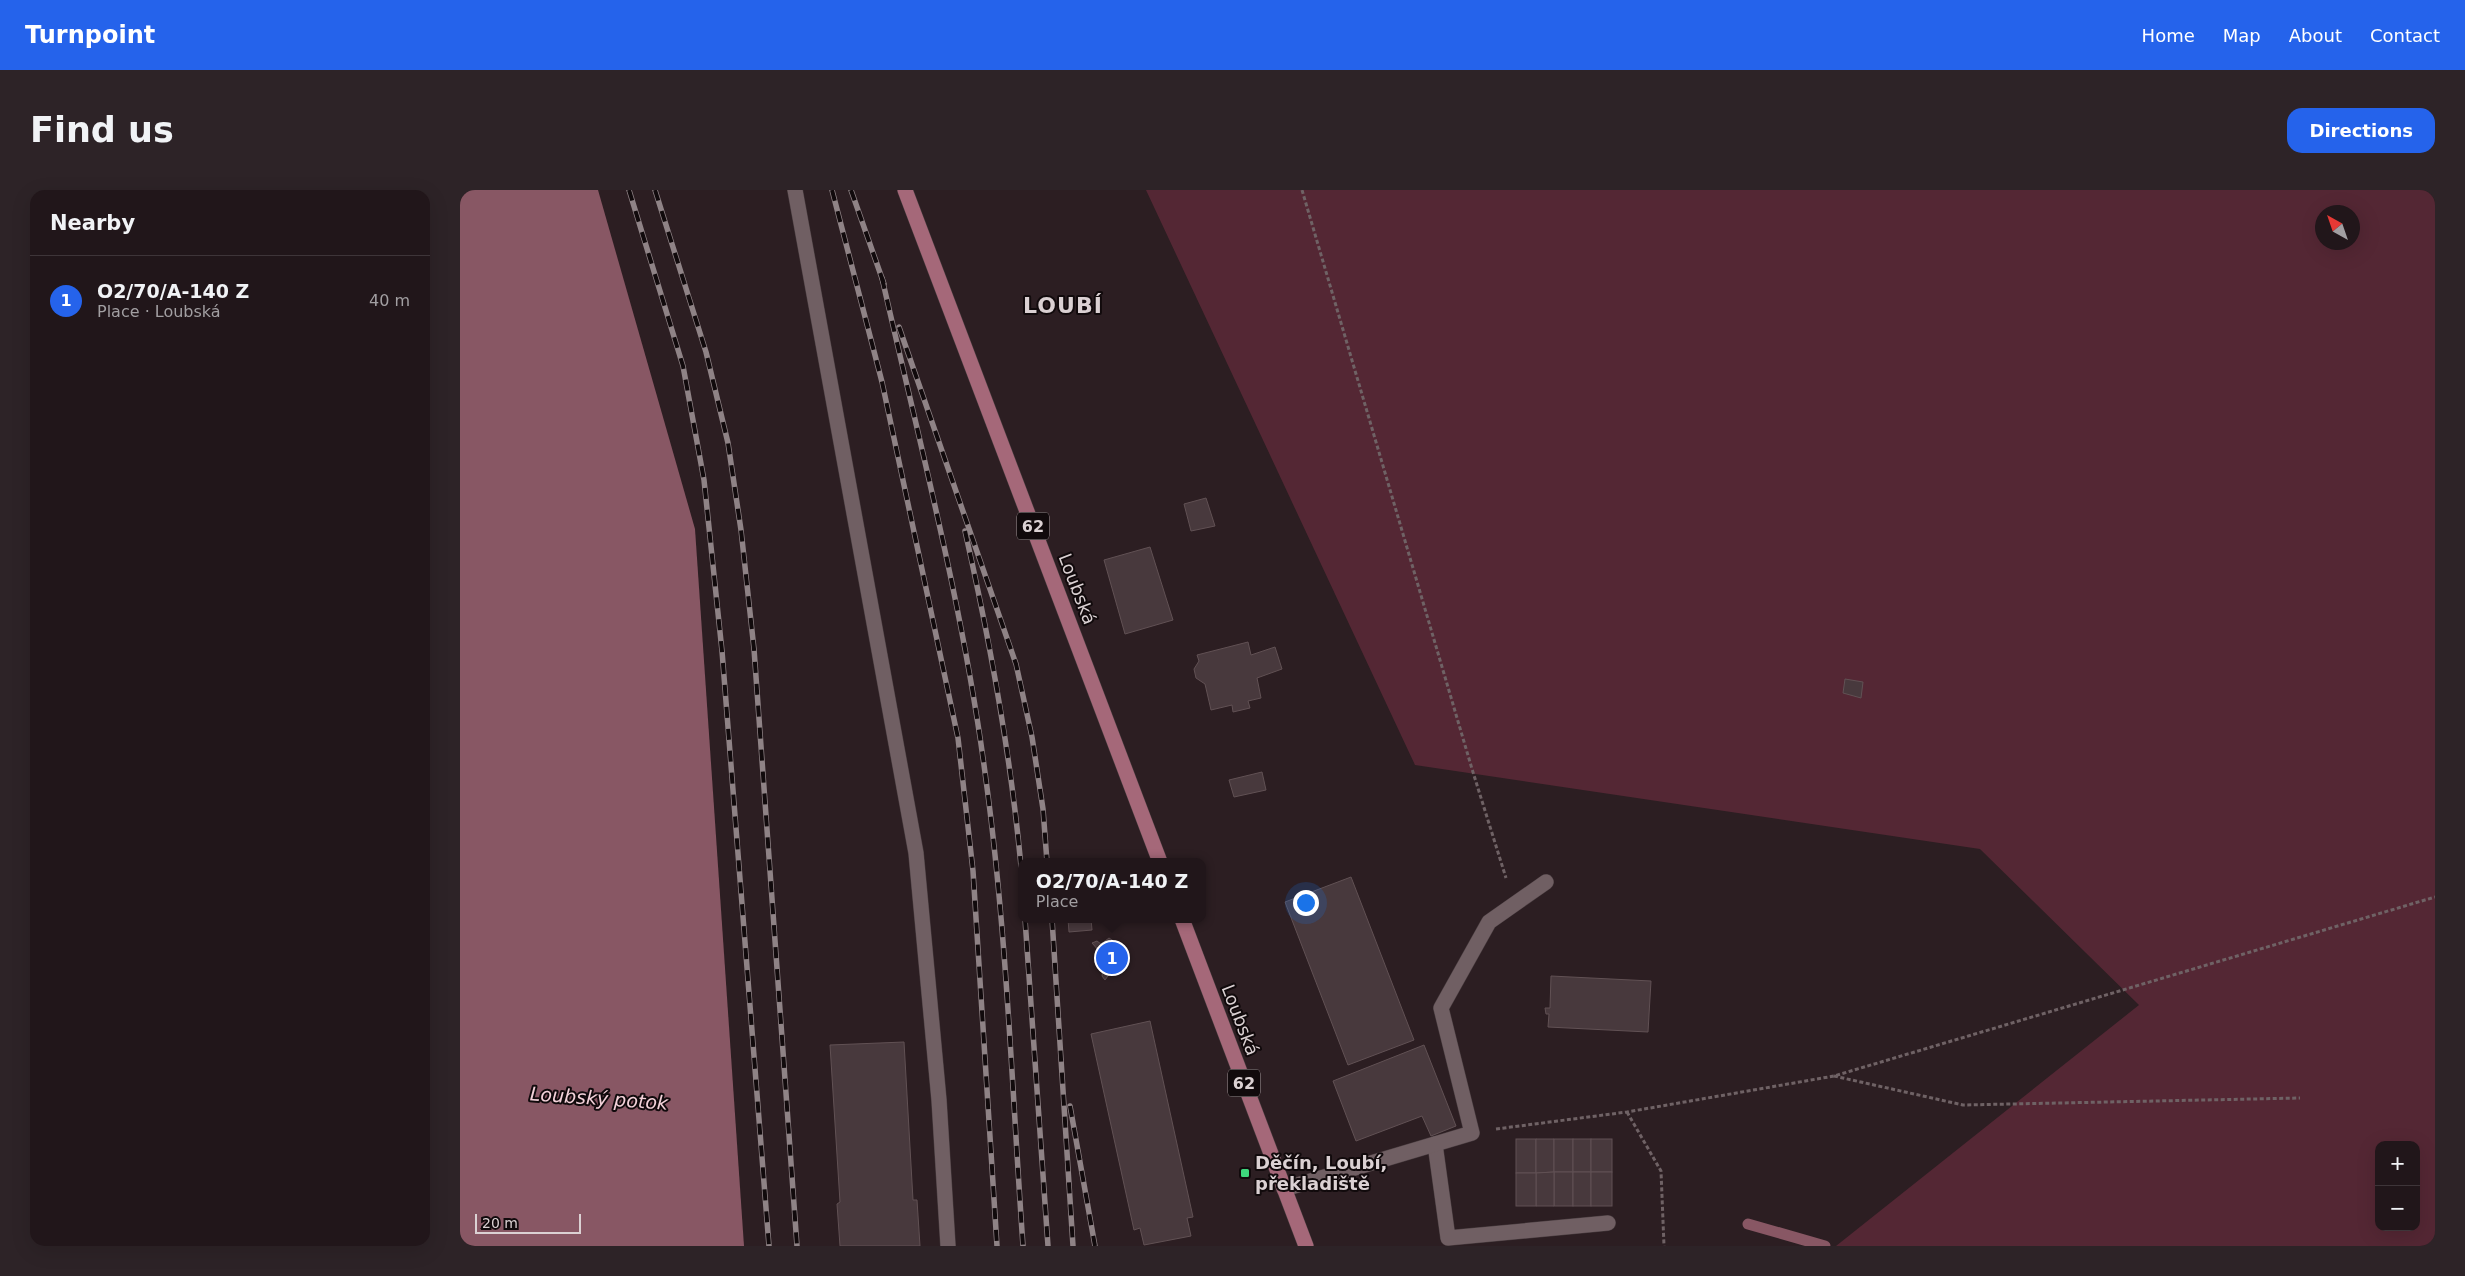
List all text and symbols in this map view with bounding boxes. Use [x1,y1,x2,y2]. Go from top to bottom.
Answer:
text: Turnpoint [25,21,155,49]
text: Home [2142,25,2195,46]
text: Map [2223,25,2261,46]
text: About [2289,25,2342,46]
text: Contact [2370,25,2440,46]
button: Directions [2287,108,2435,153]
text: Find us [30,110,174,150]
north arrow [2315,205,2360,250]
text: Nearby [50,211,135,235]
text: O2/70/A-140 Z [97,280,249,302]
text: 1 [60,291,72,310]
text: 40 m [369,291,410,310]
district label: LOUBÍ [1023,293,1103,318]
text: Place · Loubská [97,302,221,321]
road number: 62 [1017,512,1049,540]
street label: Loubská [1054,550,1101,627]
popup [1018,858,1206,923]
text: O2/70/A-140 Z [1036,870,1188,892]
your location [1293,890,1319,916]
text: Place [1036,892,1078,911]
pin: 1 [1096,939,1128,977]
street label: Loubská [1217,981,1264,1058]
road number: 62 [1228,1070,1260,1096]
water label: Loubský potok [529,1082,670,1114]
map controls [2375,1141,2420,1231]
button: + [2375,1141,2420,1186]
place label: Děčín, Loubí, překladiště [1255,1152,1387,1194]
marker: Děčín, Loubí, překladiště [1239,1167,1251,1179]
button: − [2375,1186,2420,1231]
scale bar [475,1211,581,1234]
text: 20 m [482,1215,518,1231]

